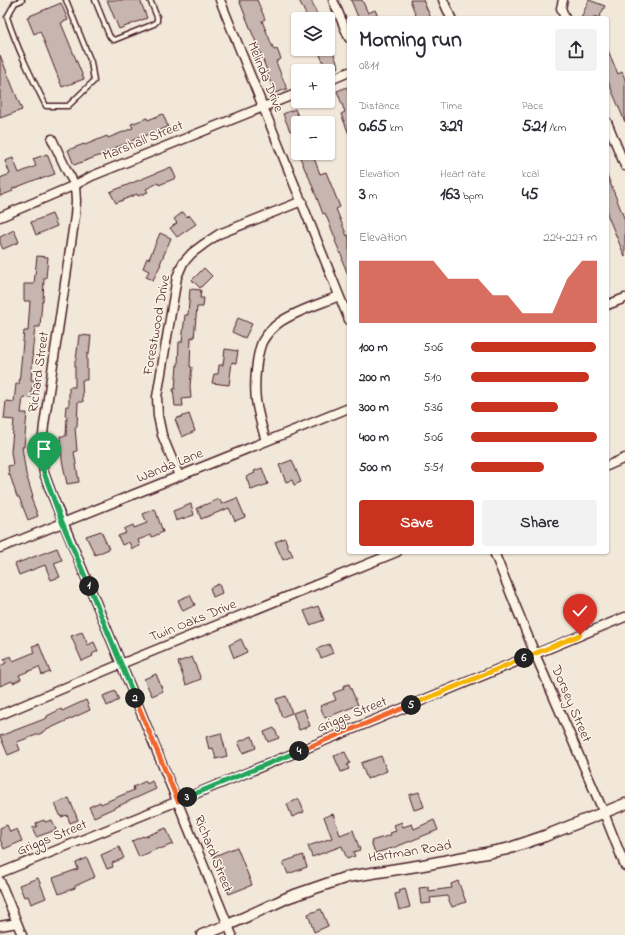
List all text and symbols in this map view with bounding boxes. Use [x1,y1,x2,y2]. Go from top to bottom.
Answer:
map controls [291,12,335,160]
button: layers [291,12,335,56]
text: Morning run [359,25,462,57]
button: share [555,29,597,71]
street label: Melinda Drive [241,38,289,116]
text: 08:11 [359,56,379,75]
button: + [291,64,335,108]
text: Distance [359,98,400,114]
text: Time [440,98,462,114]
text: Pace [522,98,543,114]
text: 0.65 [359,114,387,139]
text: 3:29 [440,114,462,139]
text: 5:21 [522,114,547,139]
street label: Marshall Street [100,115,187,167]
button: − [291,116,335,160]
text: km [387,120,403,136]
text: /km [547,120,566,136]
text: Elevation [359,166,399,182]
text: Heart rate [440,166,485,182]
text: kcal [522,166,539,182]
text: 3 [359,182,366,207]
text: 163 [440,182,460,207]
text: 45 [522,182,538,207]
text: m [366,188,377,204]
text: bpm [460,188,483,204]
text: Elevation [359,228,407,247]
text: 224–227 m [543,228,597,247]
street label: Forestwood Drive [138,272,176,378]
street label: Richard Street [23,330,55,414]
text: 100 m [359,338,388,357]
text: 5:06 [423,338,443,357]
text: 200 m [359,368,390,387]
text: 5:10 [423,368,441,387]
text: 300 m [359,398,389,417]
text: 5:36 [423,398,443,417]
text: 400 m [359,428,389,447]
text: 5:06 [423,428,443,447]
pin [27,432,61,473]
icon: arrive [33,438,55,460]
street label: Wanda Lane [134,443,207,489]
text: 500 m [359,458,391,477]
text: 5:51 [423,458,443,477]
button: Save [359,500,474,546]
button: Share [482,500,597,546]
pin: 1 [79,576,99,596]
text: 1 [87,578,91,594]
street label: Twin Oaks Drive [146,594,240,648]
pin [563,594,597,635]
icon: check [569,600,591,622]
pin: 6 [514,648,534,668]
text: 6 [522,650,526,666]
street label: Dorsey Street [544,661,597,746]
pin: 2 [125,688,145,708]
text: 2 [132,690,138,706]
street label: Griggs Street [314,691,391,740]
pin: 5 [401,695,421,715]
text: 5 [408,697,414,713]
pin: 4 [289,741,309,761]
text: 4 [297,743,301,759]
pin: 3 [177,787,197,807]
text: 3 [185,789,189,805]
street label: Richard Street [188,812,238,896]
street label: Griggs Street [14,814,91,863]
street label: Hartman Road [367,835,453,869]

